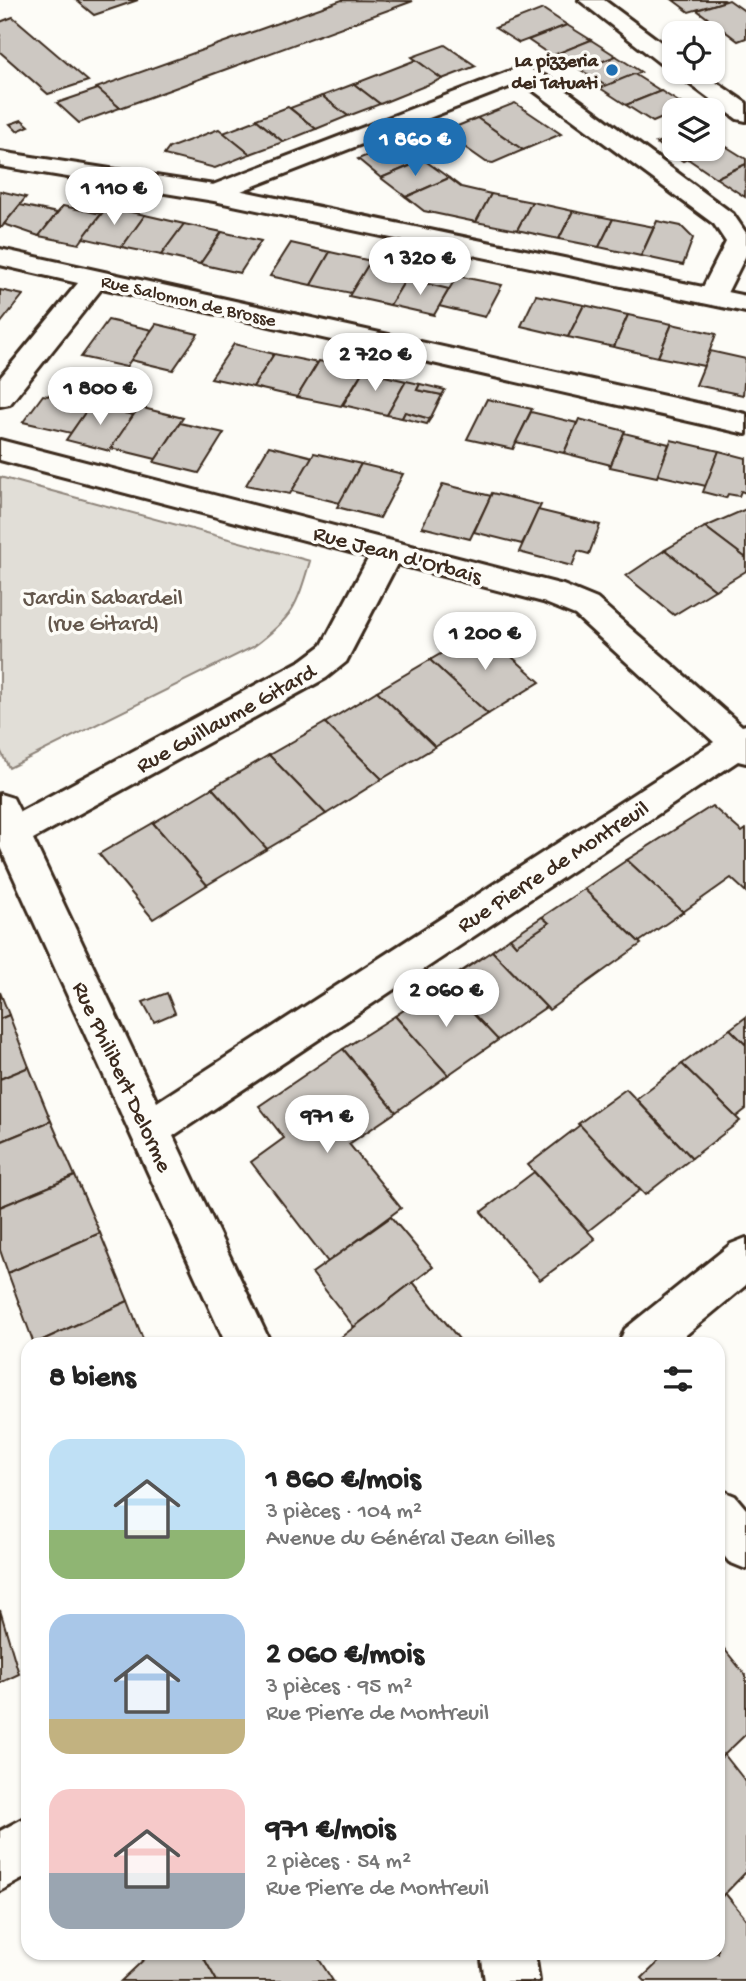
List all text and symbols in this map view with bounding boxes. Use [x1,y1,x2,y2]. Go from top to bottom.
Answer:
map controls [662,21,725,161]
button: locate [662,21,725,84]
place label: La pizzeria dei Tatuati [511,51,599,96]
marker: La pizzeria dei Tatuati [604,62,620,78]
button: layers [662,98,725,161]
pin: 1 860 € [350,118,480,178]
text: 1 860 € [379,127,451,154]
pin: 1 110 € [49,168,179,227]
text: 1 110 € [81,176,147,203]
pin: 1 320 € [355,238,485,297]
text: 1 320 € [385,246,455,273]
street label: Rue Salomon de Brosse [98,271,278,334]
pin: 2 720 € [310,334,440,393]
text: 2 720 € [339,342,411,369]
pin: 1 800 € [35,368,165,427]
text: 1 800 € [64,376,136,403]
street label: Rue Jean d'Orbais [310,521,485,592]
park label: Jardin Sabardeil (rue Gitard) [23,586,183,639]
pin: 1 200 € [420,612,550,672]
text: 1 200 € [449,621,521,648]
street label: Rue Guillaume Gitard [132,659,322,781]
street label: Rue Pierre de Montreuil [453,796,655,940]
pin: 2 060 € [381,970,511,1029]
street label: Rue Philibert Delorme [65,978,177,1178]
text: 2 060 € [409,978,483,1005]
pin: 971 € [278,1096,376,1155]
text: 971 € [301,1104,353,1131]
icon: filters [659,1360,697,1398]
text: 8 biens [49,1362,136,1397]
text: 1 860 €/mois [266,1464,420,1499]
icon: home [105,1467,189,1551]
text: 3 pièces · 104 m² [266,1499,422,1526]
text: Avenue du Général Jean Gilles [266,1526,554,1553]
text: 2 060 €/mois [266,1639,424,1674]
icon: home [105,1642,189,1726]
text: 3 pièces · 95 m² [266,1674,412,1701]
text: Rue Pierre de Montreuil [266,1701,489,1728]
text: 971 €/mois [266,1814,395,1849]
icon: home [105,1817,189,1901]
text: 2 pièces · 54 m² [266,1849,411,1876]
text: Rue Pierre de Montreuil [266,1876,489,1903]

